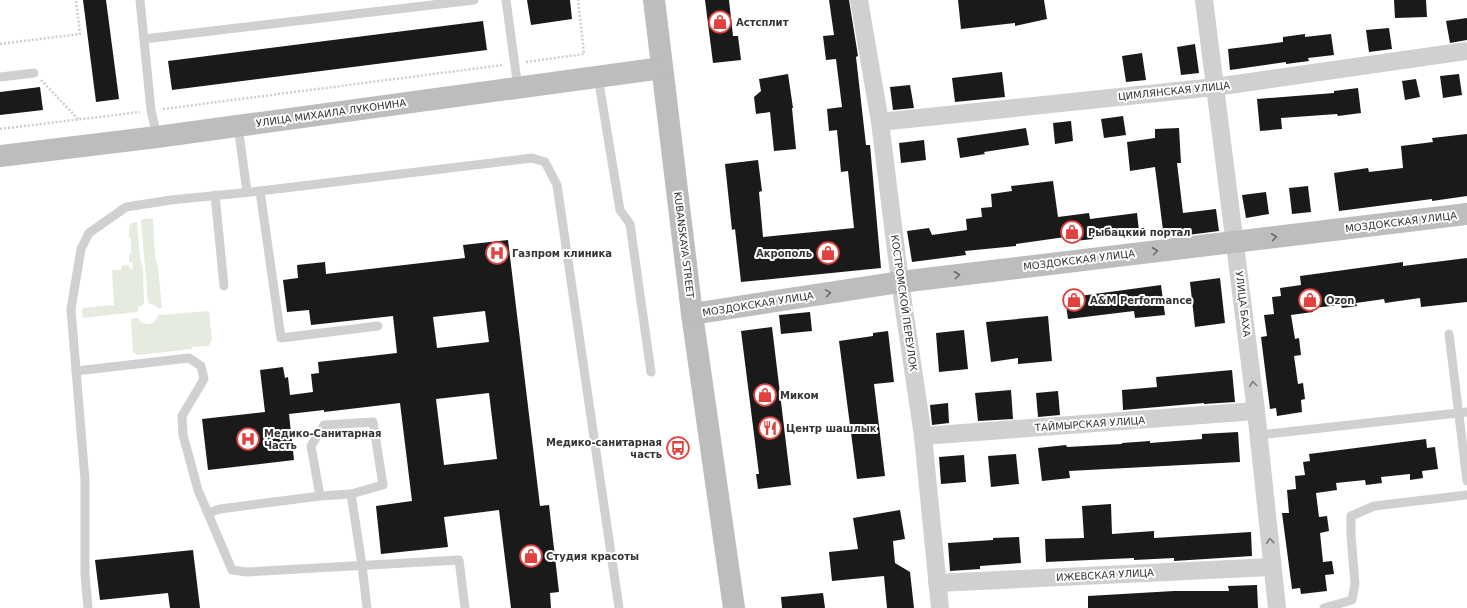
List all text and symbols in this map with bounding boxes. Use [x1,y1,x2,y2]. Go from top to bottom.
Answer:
shop icon: Астсплит [707,9,733,35]
place label: Астсплит [736,17,789,28]
street label: ЦИМЛЯНСКАЯ УЛИЦА [1117,80,1231,102]
street label: УЛИЦА МИХАИЛА ЛУКОНИНА [255,97,407,129]
street label: KUBANSKAYA STREET [672,191,696,300]
street label: МОЗДОКСКАЯ УЛИЦА [1345,210,1458,234]
shop icon: Рыбацкий портал [1059,219,1085,245]
place label: Рыбацкий портал [1088,227,1191,238]
one-way arrow [1271,233,1277,242]
street label: КОСТРОМСКОЙ ПЕРЕУЛОК [889,234,920,372]
hospital icon: Газпром клиника [484,240,510,266]
shop icon: Акрополь [815,240,841,266]
one-way arrow [1152,247,1158,256]
place label: Газпром клиника [512,248,612,259]
place label: Акрополь [756,248,812,259]
street label: МОЗДОКСКАЯ УЛИЦА [1023,248,1136,272]
street label: УЛИЦА БАХА [1234,270,1253,338]
one-way arrow [954,271,960,280]
shop icon: A&M Performance [1061,287,1087,313]
shop icon: Ozon [1297,287,1323,313]
one-way arrow [825,289,831,298]
street label: МОЗДОКСКАЯ УЛИЦА [702,290,815,318]
place label: A&M Performance [1090,295,1192,306]
place label: Ozon [1326,295,1354,306]
one-way arrow [1249,381,1258,387]
shop icon: Миком [752,382,778,408]
place label: Миком [780,390,819,401]
street label: ТАЙМЫРСКАЯ УЛИЦА [1033,414,1146,433]
restaurant icon: Центр шашлык [757,415,783,441]
place label: Центр шашлык [786,423,877,434]
hospital icon: Медико-Санитарная Часть [235,426,261,452]
place label: Медико-Санитарная Часть [264,428,381,451]
bus stop icon: Медико-санитарная часть [665,435,691,461]
place label: Медико-санитарная часть [546,437,662,460]
one-way arrow [1265,538,1274,544]
shop icon: Студия красоты [518,543,544,569]
place label: Студия красоты [546,551,639,562]
street label: ИЖЕВСКАЯ УЛИЦА [1056,567,1154,583]

